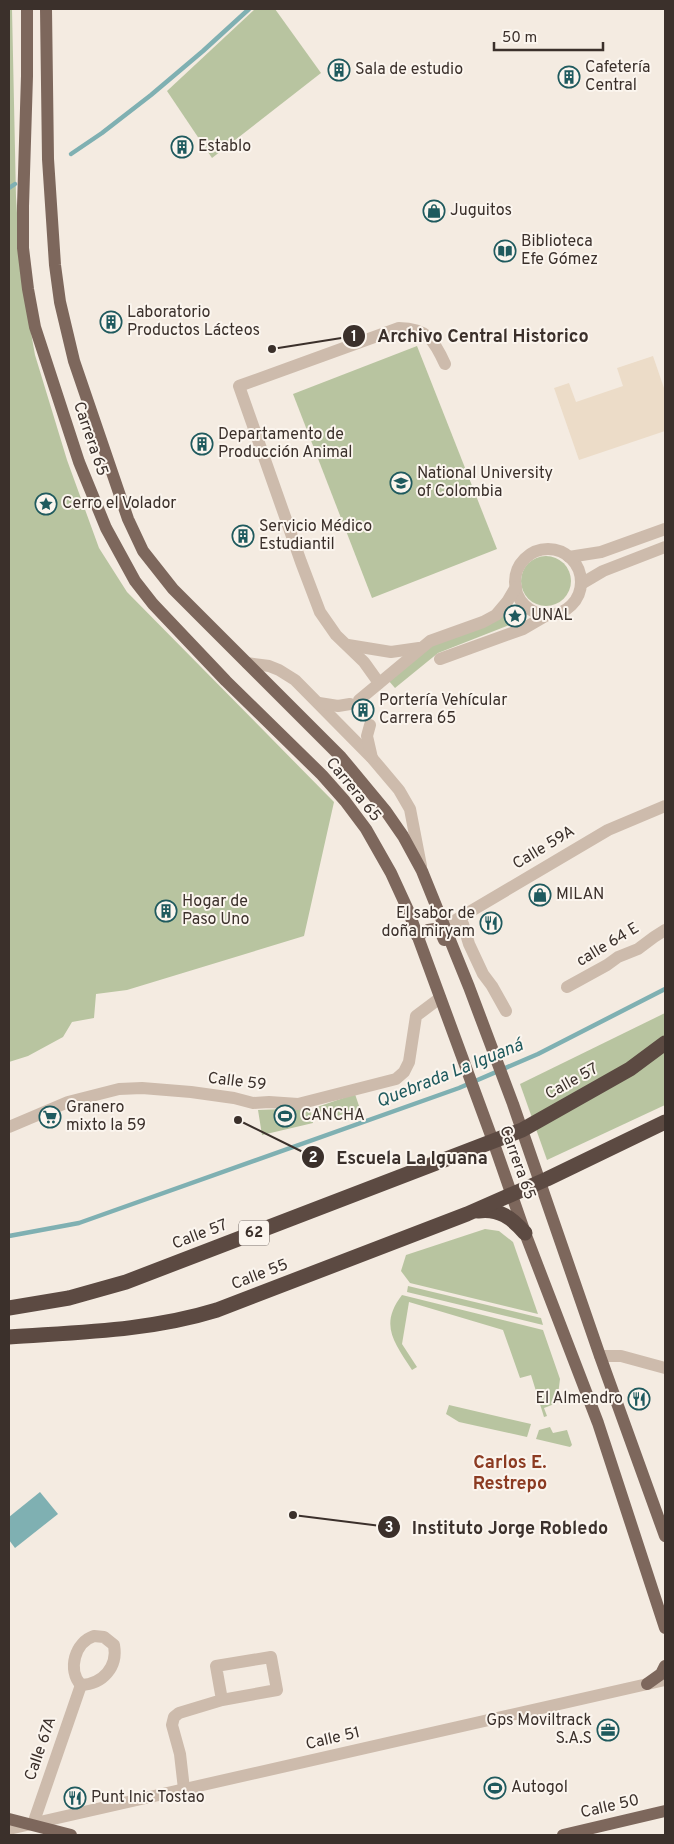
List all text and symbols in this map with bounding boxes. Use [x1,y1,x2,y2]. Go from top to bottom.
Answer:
scale bar [494,20,603,52]
text: 50 m [502,29,537,48]
building icon: Sala de estudio [327,58,351,82]
place label: Cafetería Central [585,58,651,96]
place label: Sala de estudio [355,60,463,80]
building icon: Cafetería Central [557,65,581,89]
building icon: Establo [170,135,194,159]
place label: Establo [198,137,251,157]
shop icon: Juguitos [422,199,446,223]
place label: Juguitos [450,201,512,221]
place label: Biblioteca Efe Gómez [521,232,598,270]
library icon: Biblioteca Efe Gómez [493,239,517,263]
place label: Laboratorio Productos Lácteos [127,303,260,341]
building icon: Laboratorio Productos Lácteos [99,310,123,334]
callout: Archivo Central Historico [342,320,598,353]
text: Archivo Central Historico [377,326,589,349]
text: 1 [351,328,357,347]
street label: Carrera 65 [68,399,112,479]
place label: Departamento de Producción Animal [218,425,352,463]
building icon: Departamento de Producción Animal [190,432,214,456]
place label: National University of Colombia [417,464,553,502]
school or university icon: National University of Colombia [389,471,413,495]
place icon: Cerro el Volador [34,492,58,516]
place label: Cerro el Volador [62,494,177,514]
place label: Servicio Médico Estudiantil [259,517,372,555]
building icon: Servicio Médico Estudiantil [231,524,255,548]
place icon: UNAL [503,604,527,628]
place label: UNAL [531,606,573,626]
place label: Portería Vehícular Carrera 65 [379,691,507,729]
building icon: Portería Vehícular Carrera 65 [351,698,375,722]
street label: Carrera 65 [321,754,385,826]
street label: Calle 59A [509,822,579,874]
shop icon: MILAN [528,883,552,907]
place label: MILAN [556,885,604,905]
place label: Hogar de Paso Uno [182,892,249,930]
building icon: Hogar de Paso Uno [154,899,178,923]
place label: El sabor de doña miryam [381,904,475,942]
restaurant icon: El sabor de doña miryam [479,911,503,935]
street label: calle 64 E [573,918,643,972]
water label: Quebrada La Iguaná [373,1033,528,1114]
street label: Calle 57 [542,1059,602,1105]
street label: Calle 59 [207,1068,267,1096]
place label: Granero mixto la 59 [66,1098,146,1136]
sports icon: CANCHA [273,1104,297,1128]
supermarket icon: Granero mixto la 59 [38,1105,62,1129]
place label: CANCHA [301,1106,365,1126]
street label: Carrera 65 [494,1123,540,1203]
callout: Escuela La Iguana [301,1141,497,1174]
text: Escuela La Iguana [336,1148,488,1171]
text: 2 [308,1149,318,1168]
street label: Calle 57 [170,1215,230,1255]
road number: 62 [239,1220,269,1246]
street label: Calle 55 [229,1255,291,1295]
restaurant icon: El Almendro [627,1387,651,1411]
place label: El Almendro [535,1389,623,1409]
district label: Carlos E. Restrepo [473,1452,547,1496]
callout: Instituto Jorge Robledo [377,1511,618,1544]
text: Instituto Jorge Robledo [412,1518,608,1541]
text: 3 [385,1519,394,1538]
place label: Gps Moviltrack S.A.S [486,1711,592,1749]
street label: Calle 67A [21,1714,61,1784]
office icon: Gps Moviltrack S.A.S [596,1718,620,1742]
street label: Calle 51 [304,1723,362,1755]
sports icon: Autogol [483,1776,507,1800]
place label: Autogol [511,1778,568,1798]
restaurant icon: Punt Inic Tostao [63,1786,87,1810]
place label: Punt Inic Tostao [91,1788,205,1808]
street label: Calle 50 [579,1791,641,1823]

